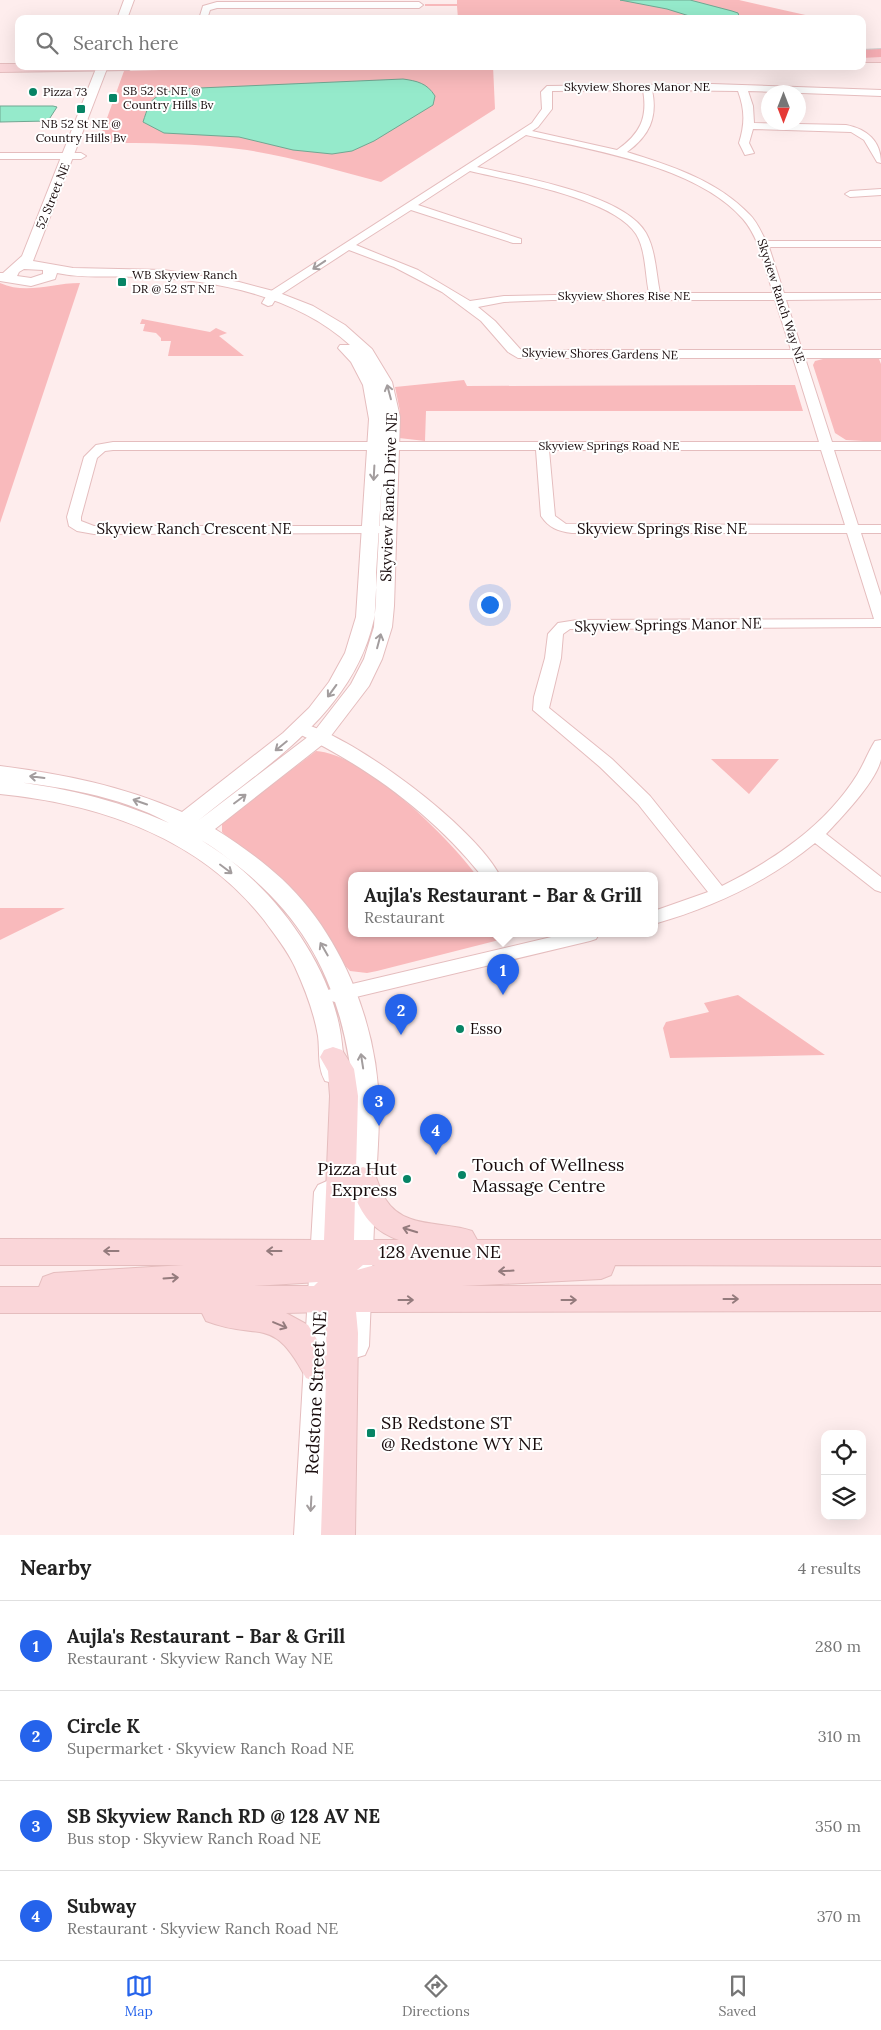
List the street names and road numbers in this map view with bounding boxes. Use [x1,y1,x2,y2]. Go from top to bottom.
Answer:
street label: Skyview Shores Manor NE [564,79,710,94]
street label: 52 Street NE [32,161,73,231]
street label: Skyview Ranch Way NE [754,237,809,365]
street label: Skyview Shores Rise NE [558,288,690,303]
street label: Skyview Shores Gardens NE [522,345,678,362]
street label: Skyview Ranch Drive NE [376,412,401,582]
street label: Skyview Springs Road NE [539,438,679,453]
street label: Skyview Ranch Crescent NE [97,519,291,538]
street label: Skyview Springs Rise NE [577,519,747,538]
street label: Skyview Springs Manor NE [574,613,762,636]
street label: 128 Avenue NE [379,1240,501,1263]
street label: Redstone Street NE [300,1311,331,1475]

